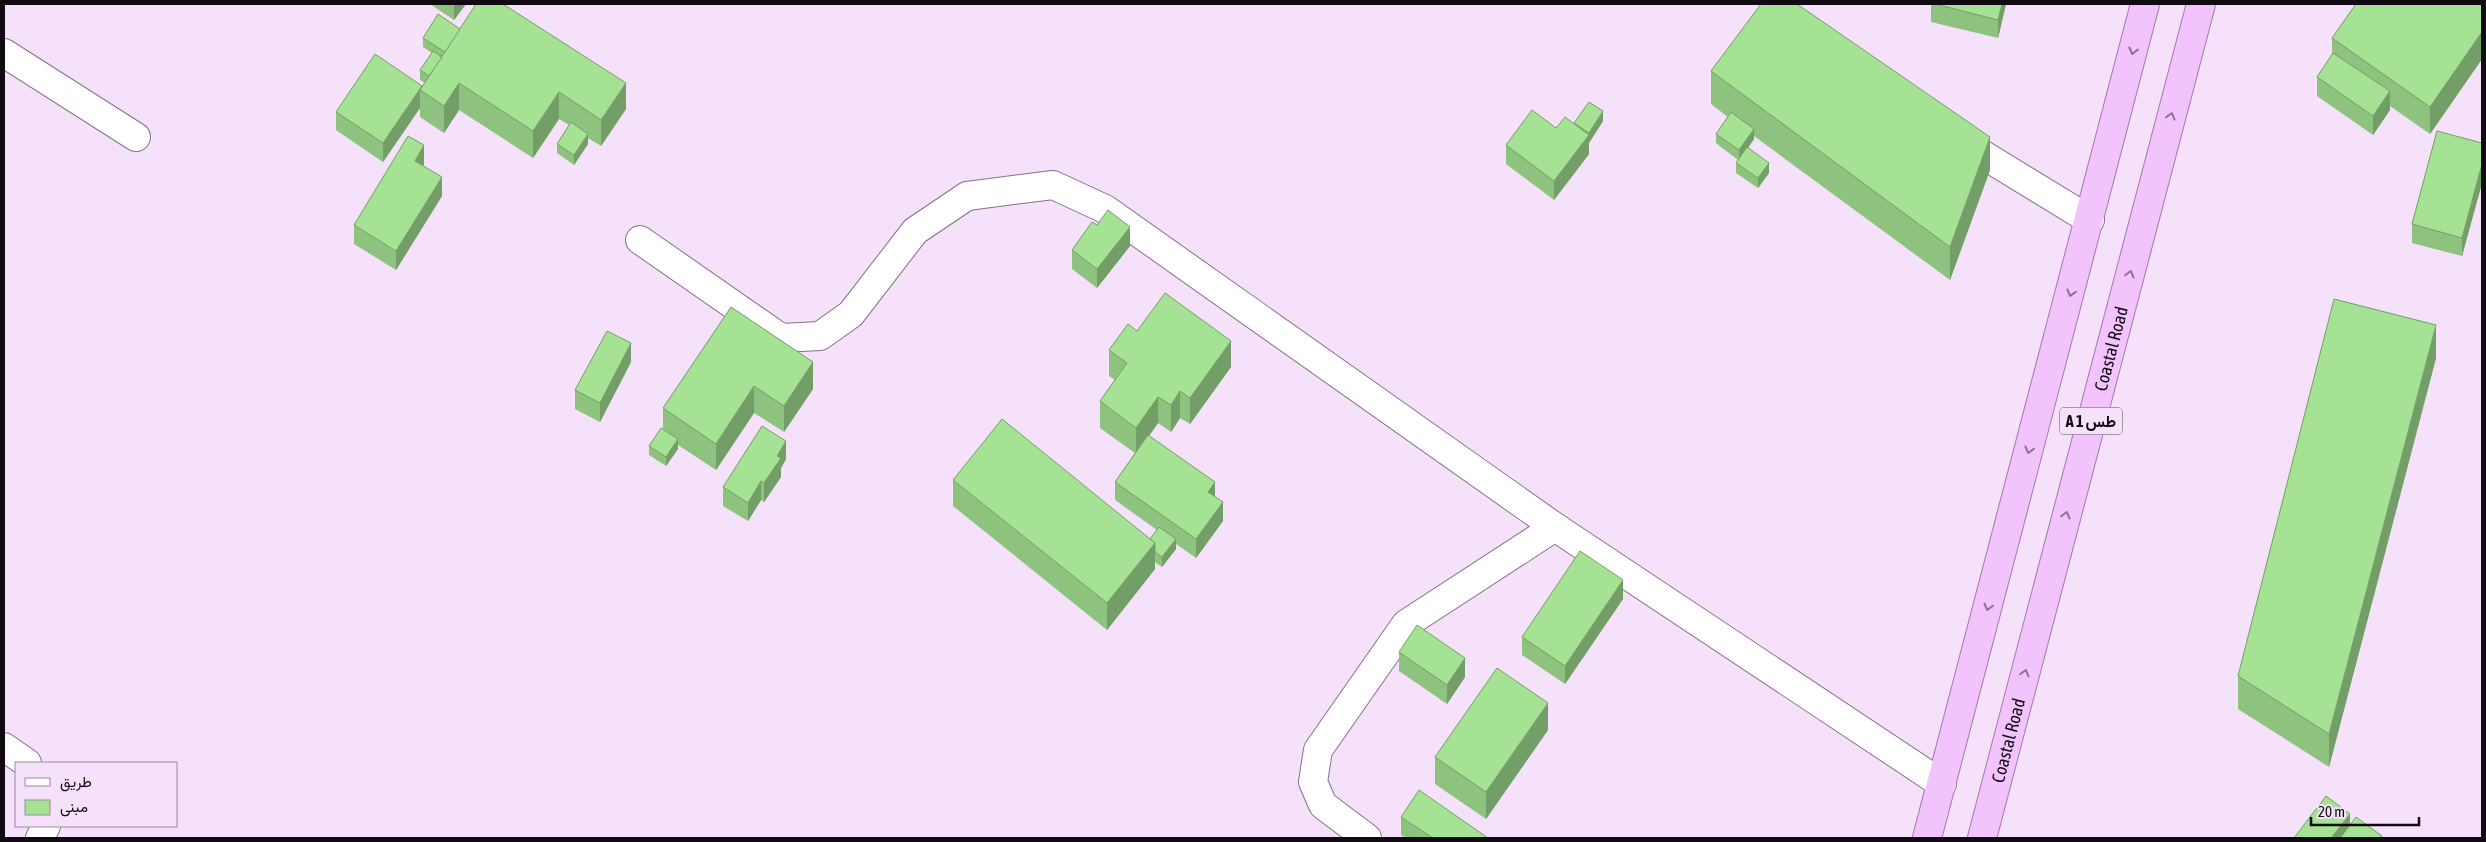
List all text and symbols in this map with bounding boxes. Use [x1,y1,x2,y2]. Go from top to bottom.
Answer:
one-way arrow [2128,47,2139,55]
one-way arrow [2165,112,2176,121]
one-way arrow [2124,269,2135,278]
one-way arrow [2066,289,2076,297]
street label: Coastal Road [2089,304,2132,393]
road number: A 1 طس [2060,408,2122,434]
one-way arrow [2025,446,2035,454]
one-way arrow [2061,512,2071,520]
one-way arrow [1983,603,1994,612]
one-way arrow [2019,668,2030,677]
street label: Coastal Road [1987,696,2029,785]
legend [15,762,178,827]
text: طريق [60,773,92,792]
scale bar [2311,794,2418,826]
text: مبنى [60,798,88,817]
text: 20 m [2318,803,2345,820]

